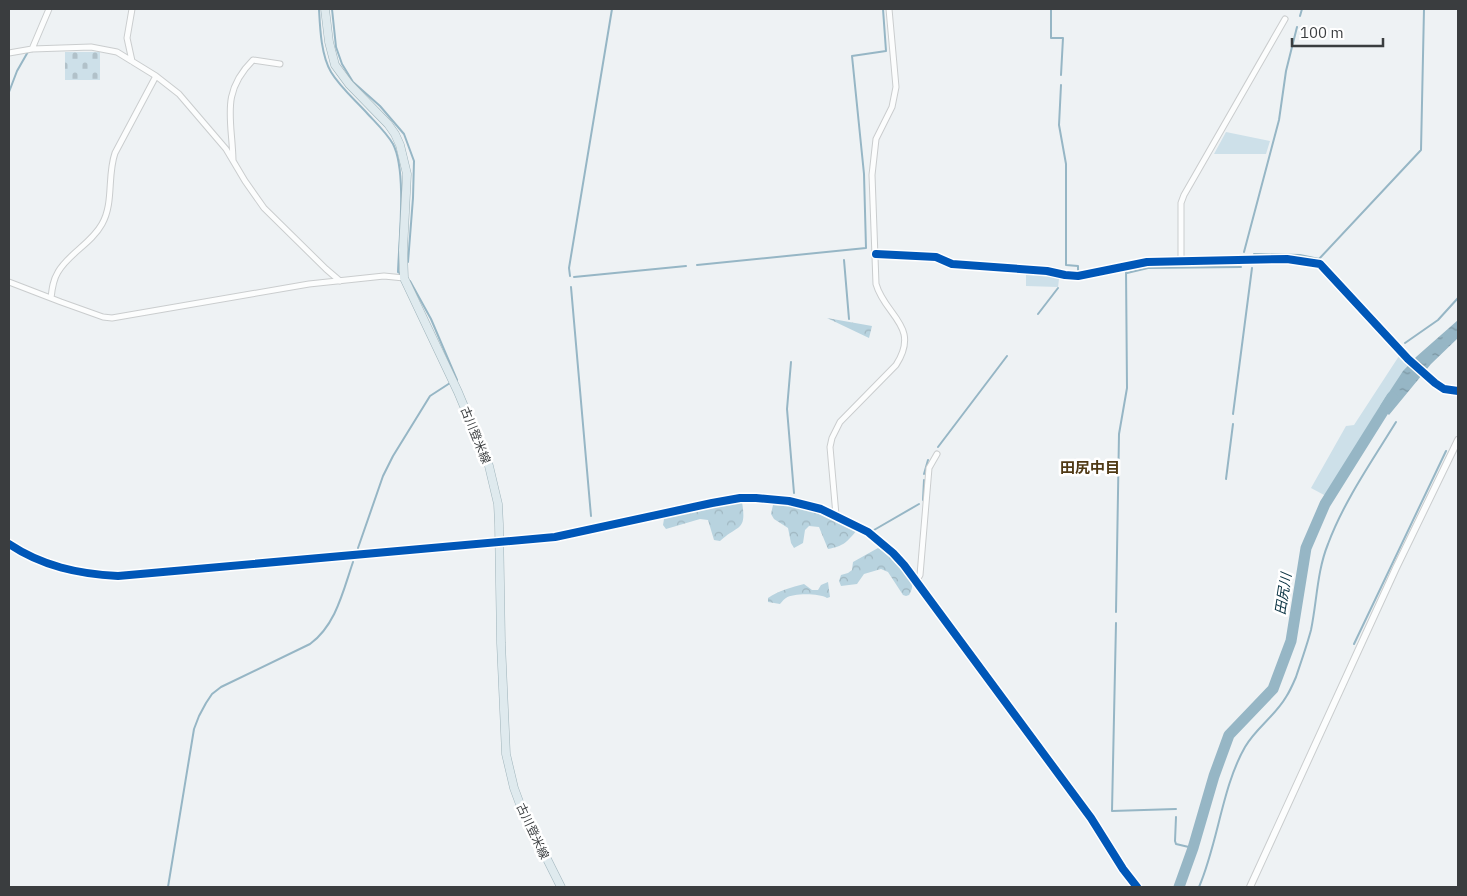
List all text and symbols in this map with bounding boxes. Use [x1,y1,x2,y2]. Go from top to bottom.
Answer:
scale bar [1292,15,1383,47]
text: 100 m [1300,23,1344,42]
street label: 古川登米線 [458,404,494,466]
district label: 田尻中目 [1060,458,1120,477]
water label: 田尻川 [1271,570,1295,616]
street label: 古川登米線 [514,801,552,861]

